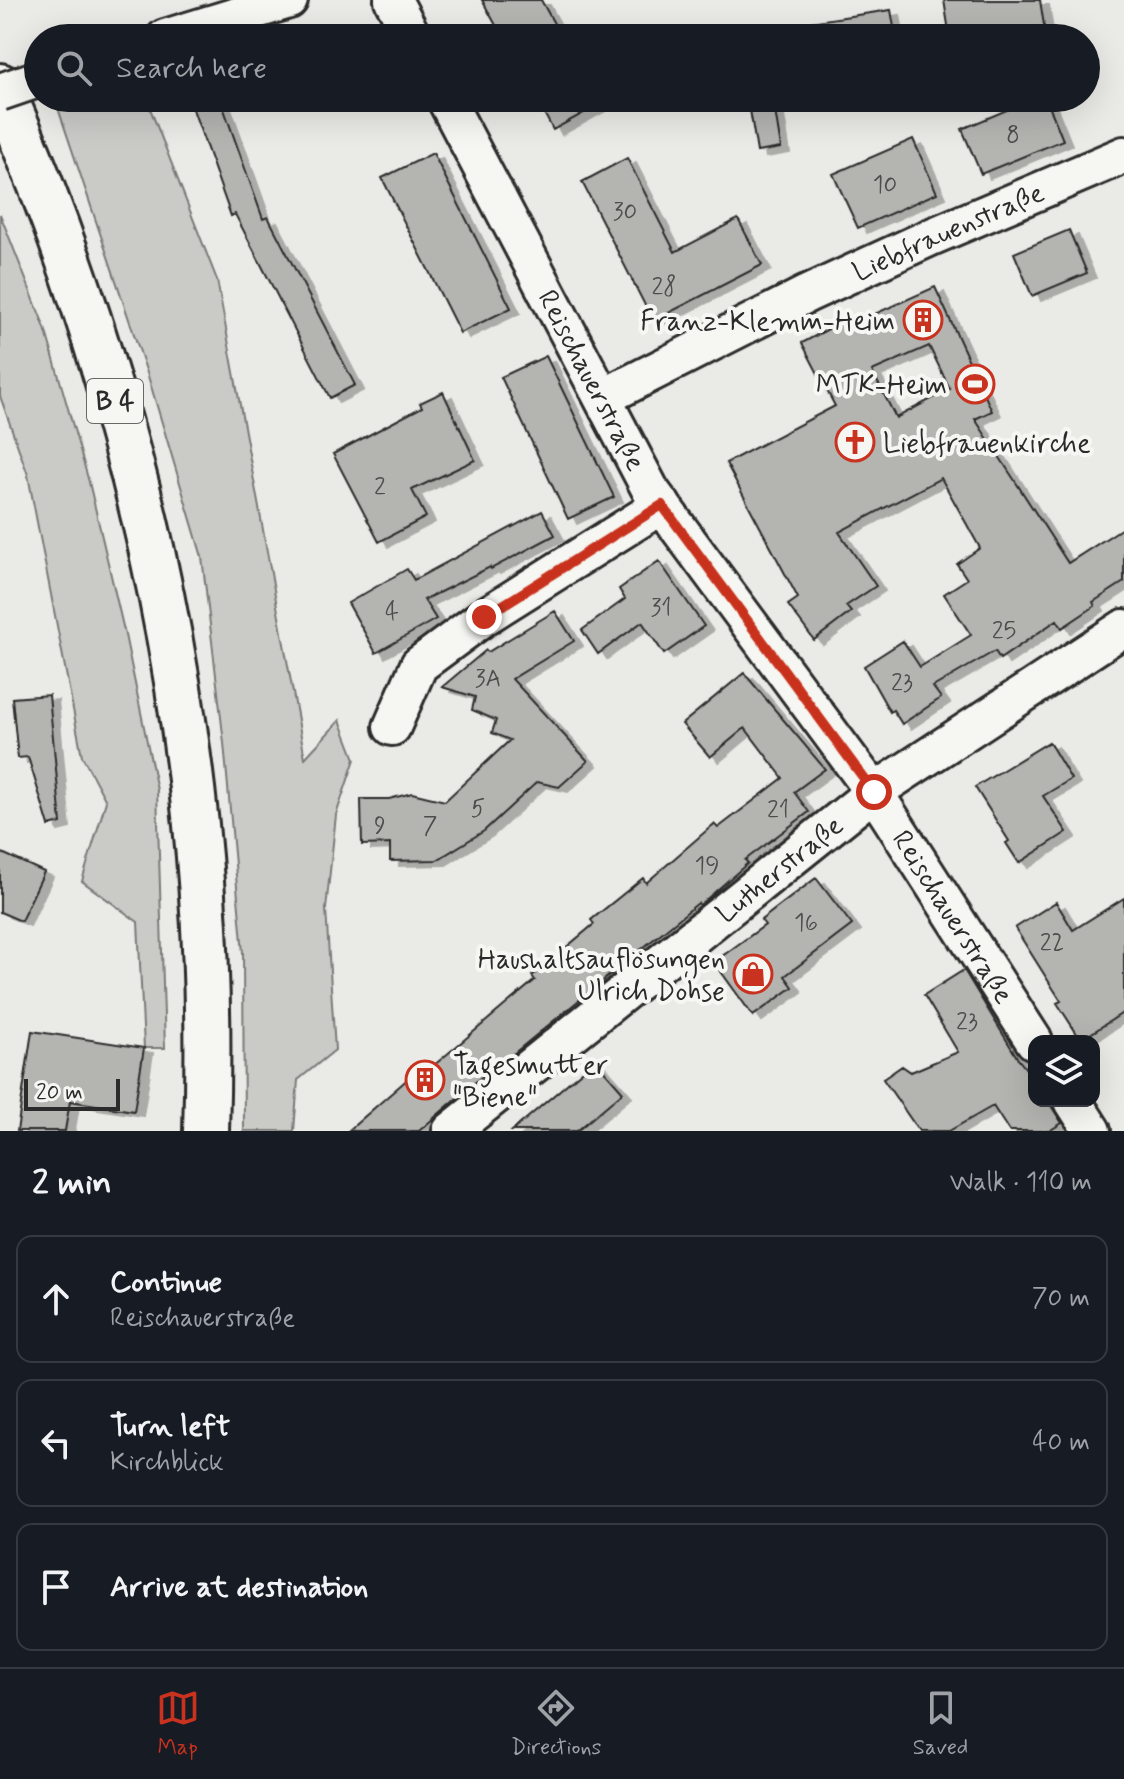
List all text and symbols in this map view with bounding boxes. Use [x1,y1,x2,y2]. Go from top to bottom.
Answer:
search box [24,24,1100,112]
icon: search [52,46,96,90]
text: Search here [116,49,267,88]
house number: 8 [1006,120,1020,151]
house number: 10 [873,170,897,201]
street label: Liebfrauenstraße [847,175,1050,292]
house number: 30 [613,197,637,228]
house number: 28 [652,272,676,303]
street label: Reischauerstraße [528,284,653,478]
building icon: Franz-Klemm-Heim [902,299,944,341]
place label: Franz-Klemm-Heim [640,304,895,341]
sports icon: MTK-Heim [954,363,996,405]
place label: MTK-Heim [816,368,947,405]
road number: B 4 [87,379,143,423]
church icon: Liebfrauenkirche [834,421,876,463]
place label: Liebfrauenkirche [883,426,1091,463]
house number: 2 [374,472,386,503]
house number: 31 [650,593,672,624]
house number: 4 [385,597,399,628]
route end [466,599,502,635]
house number: 25 [992,616,1016,647]
house number: 3A [475,664,501,695]
house number: 23 [891,668,913,699]
route start [856,774,892,810]
house number: 5 [471,794,485,825]
house number: 21 [767,795,789,826]
street label: Lutherstraße [709,808,852,933]
house number: 9 [374,811,386,842]
house number: 7 [423,811,437,842]
street label: Reischauerstraße [882,824,1021,1011]
house number: 19 [694,851,720,882]
house number: 16 [794,908,818,939]
house number: 22 [1040,928,1064,959]
place label: Haushaltsauflösungen Ulrich Dohse [478,942,725,1011]
shop icon: Haushaltsauflösungen Ulrich Dohse [732,953,774,995]
house number: 23 [956,1007,978,1038]
map controls [1028,1035,1100,1107]
button: layers [1028,1035,1100,1107]
place label: Tagesmutter "Biene" [453,1048,608,1117]
building icon: Tagesmutter "Biene" [404,1059,446,1101]
scale bar [24,1075,120,1111]
text: 20 m [36,1079,83,1107]
text: 2 min [32,1161,112,1206]
text: Walk · 110 m [950,1166,1092,1200]
text: Continue [110,1263,222,1302]
icon: ahead [34,1277,78,1321]
text: 70 m [1032,1282,1090,1316]
text: Reischauerstraße [110,1302,295,1336]
text: Turn left [110,1407,230,1446]
icon: left [34,1421,78,1465]
text: 40 m [1032,1426,1090,1460]
text: Kirchblick [110,1446,224,1480]
icon: arrive [34,1565,78,1609]
text: Arrive at destination [110,1568,368,1607]
tab: Map [156,1686,200,1762]
tab: Directions [511,1686,601,1762]
tab: Saved [913,1686,968,1762]

